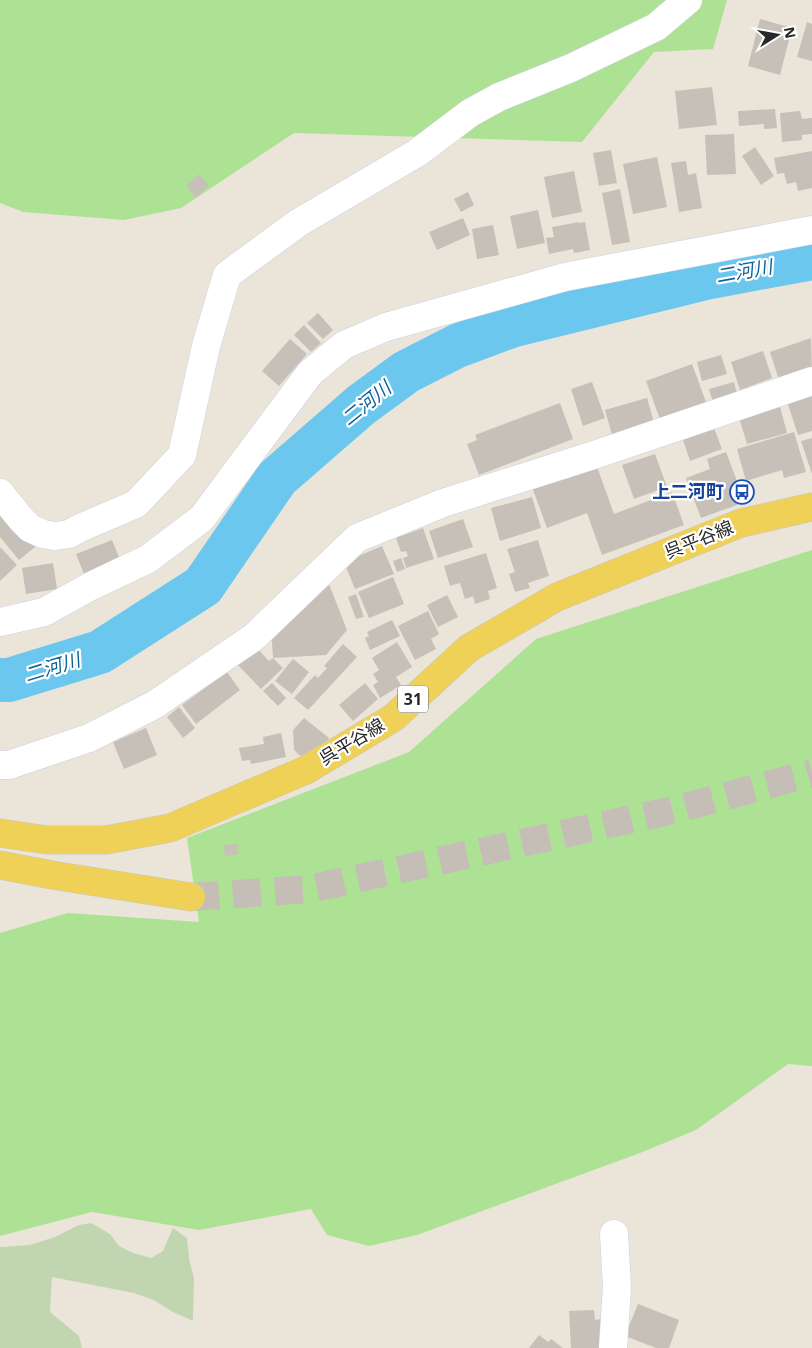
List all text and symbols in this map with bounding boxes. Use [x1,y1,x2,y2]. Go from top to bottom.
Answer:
north arrow [752,10,802,60]
text: N [780,25,801,40]
water label: 二河川 [714,253,776,289]
water label: 二河川 [336,374,398,431]
place label: 上二河町 [652,479,724,503]
bus stop icon: 上二河町 [729,479,755,505]
street label: 呉平谷線 [661,514,736,564]
water label: 二河川 [21,646,85,688]
road number: 31 [398,686,428,712]
street label: 呉平谷線 [314,712,389,770]

